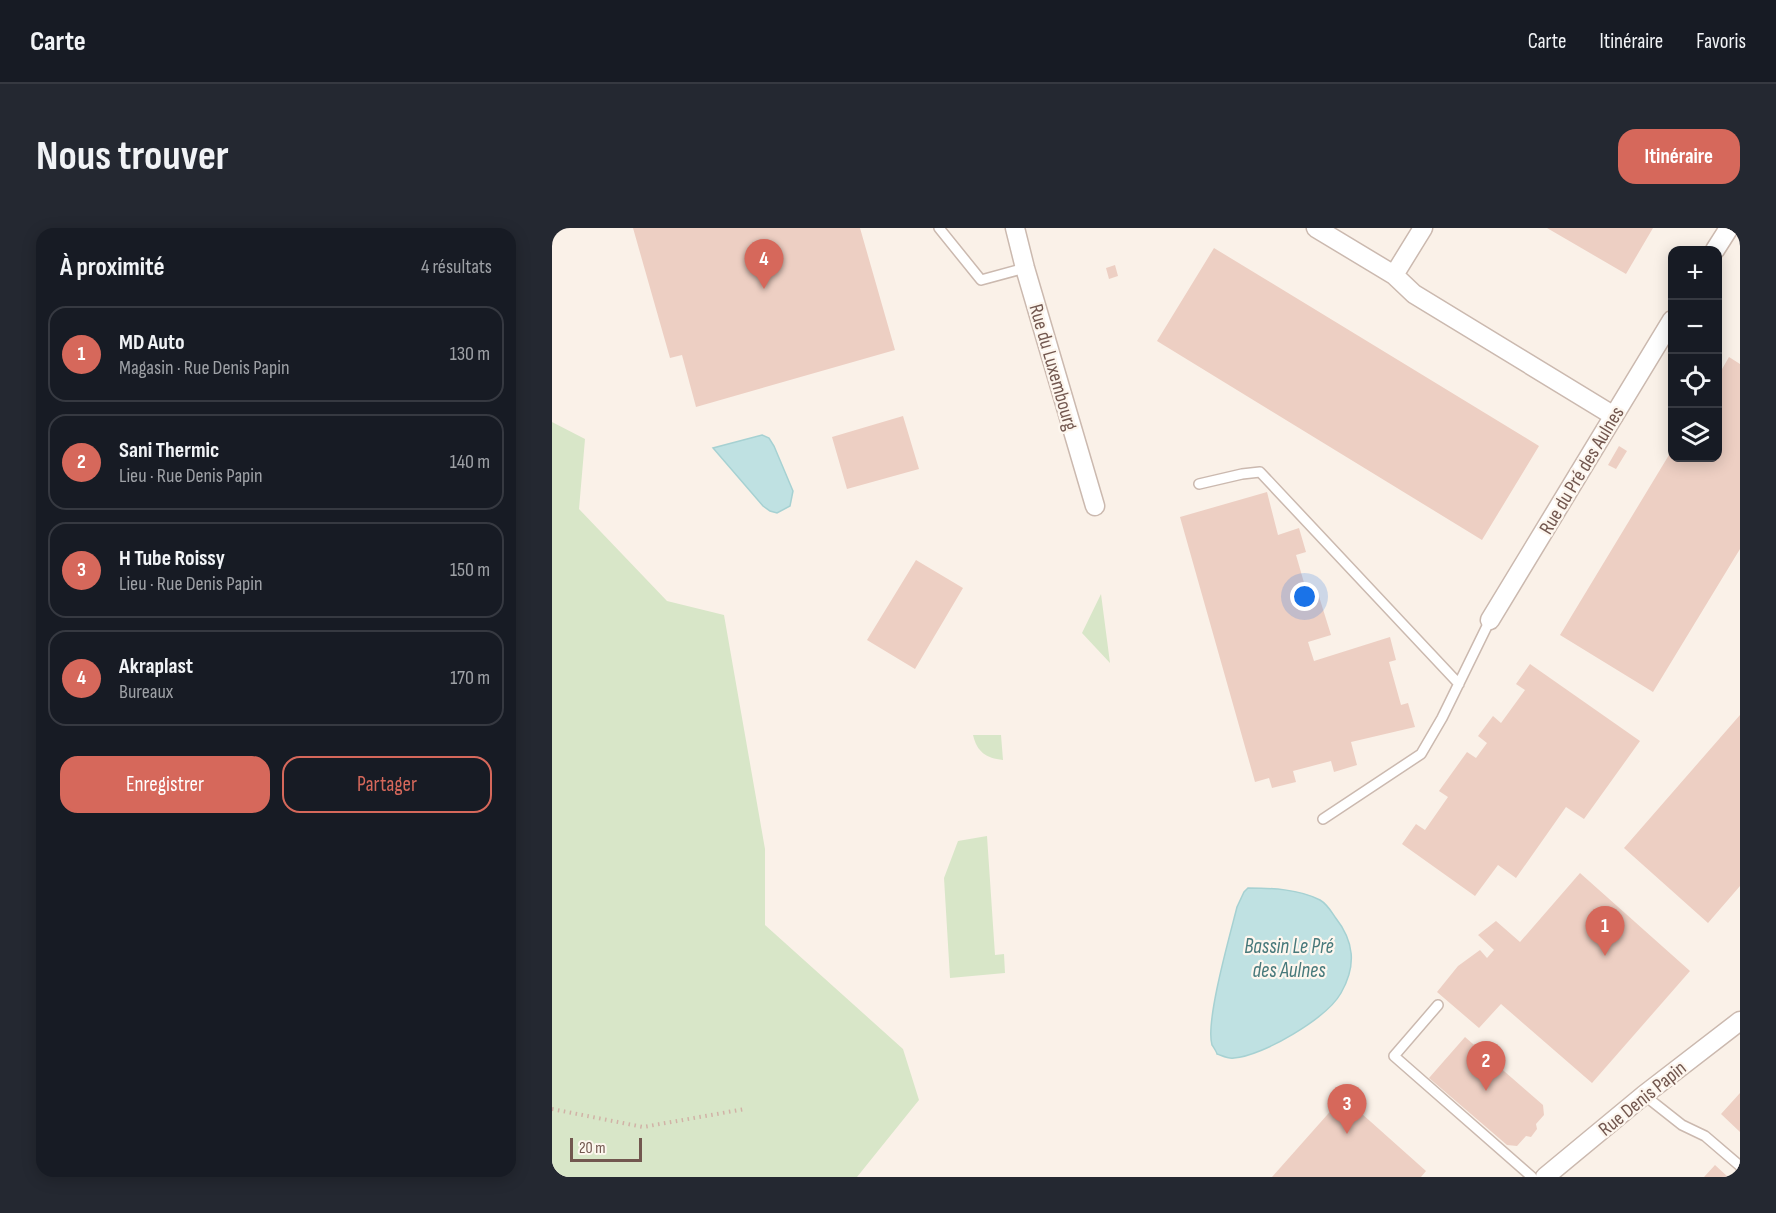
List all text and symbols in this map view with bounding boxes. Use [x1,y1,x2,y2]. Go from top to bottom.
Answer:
text: Carte [30,25,86,58]
text: Carte [1528,29,1567,54]
text: Itinéraire [1600,29,1663,54]
text: Favoris [1696,29,1746,54]
button: Itinéraire [1618,129,1740,184]
text: Nous trouver [36,131,229,182]
pin: 4 [744,239,784,289]
map controls [1668,246,1722,462]
button: + [1668,246,1722,300]
text: À proximité [60,252,165,283]
text: 4 résultats [421,255,492,279]
button: − [1668,300,1722,354]
street label: Rue du Luxembourg [1023,301,1083,433]
text: MD Auto [119,329,185,356]
text: 1 [78,342,85,366]
text: 130 m [450,342,490,366]
button: locate [1668,354,1722,408]
text: Magasin · Rue Denis Papin [119,356,290,380]
street label: Rue du Pré des Aulnes [1534,402,1629,539]
button: layers [1668,408,1722,462]
text: Sani Thermic [119,437,219,464]
text: 2 [77,450,86,474]
text: 140 m [450,450,490,474]
text: Lieu · Rue Denis Papin [119,464,263,488]
text: H Tube Roissy [119,545,225,572]
text: 3 [77,558,86,582]
text: 150 m [450,558,490,582]
text: Lieu · Rue Denis Papin [119,572,263,596]
your location [1290,582,1319,611]
text: Akraplast [119,653,193,680]
text: 4 [77,666,86,690]
text: 170 m [450,666,490,690]
text: Bureaux [119,680,173,704]
button: Enregistrer [60,756,270,813]
button: Partager [282,756,492,813]
pin: 1 [1586,906,1624,956]
water label: Bassin Le Pré des Aulnes [1244,934,1334,983]
pin: 2 [1466,1042,1506,1091]
street label: Rue Denis Papin [1594,1056,1691,1141]
pin: 3 [1328,1084,1366,1134]
scale bar [570,1135,642,1162]
text: 20 m [579,1139,606,1158]

